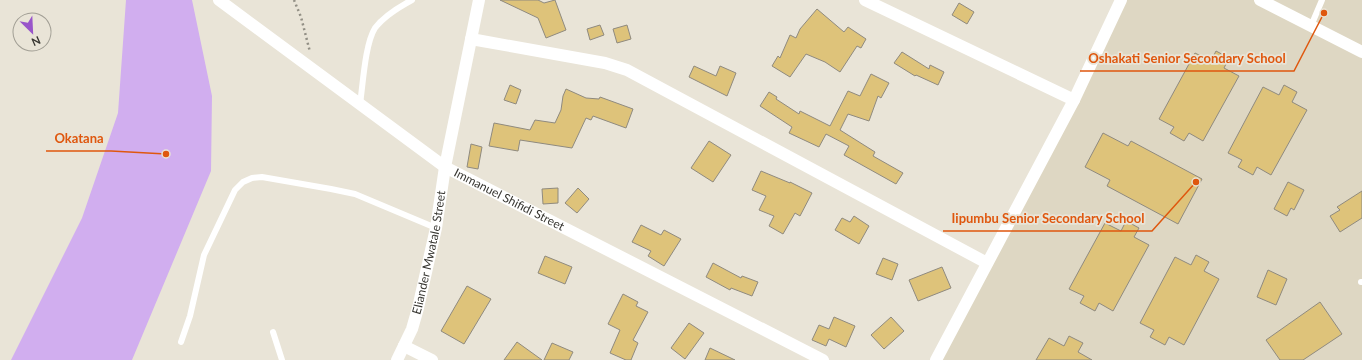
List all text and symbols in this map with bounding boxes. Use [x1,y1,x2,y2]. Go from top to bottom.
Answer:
north arrow [12,12,52,52]
text: N [30,34,43,49]
callout: Oshakati Senior Secondary School [1080,46,1294,71]
text: Oshakati Senior Secondary School [1088,50,1286,66]
callout: Okatana [46,126,111,151]
text: Okatana [54,130,104,146]
street label: Immanuel Shifidi Street [452,165,568,234]
street label: Eliander Mwatale Street [409,189,449,316]
callout: Iipumbu Senior Secondary School [943,206,1152,231]
text: Iipumbu Senior Secondary School [952,210,1144,226]

